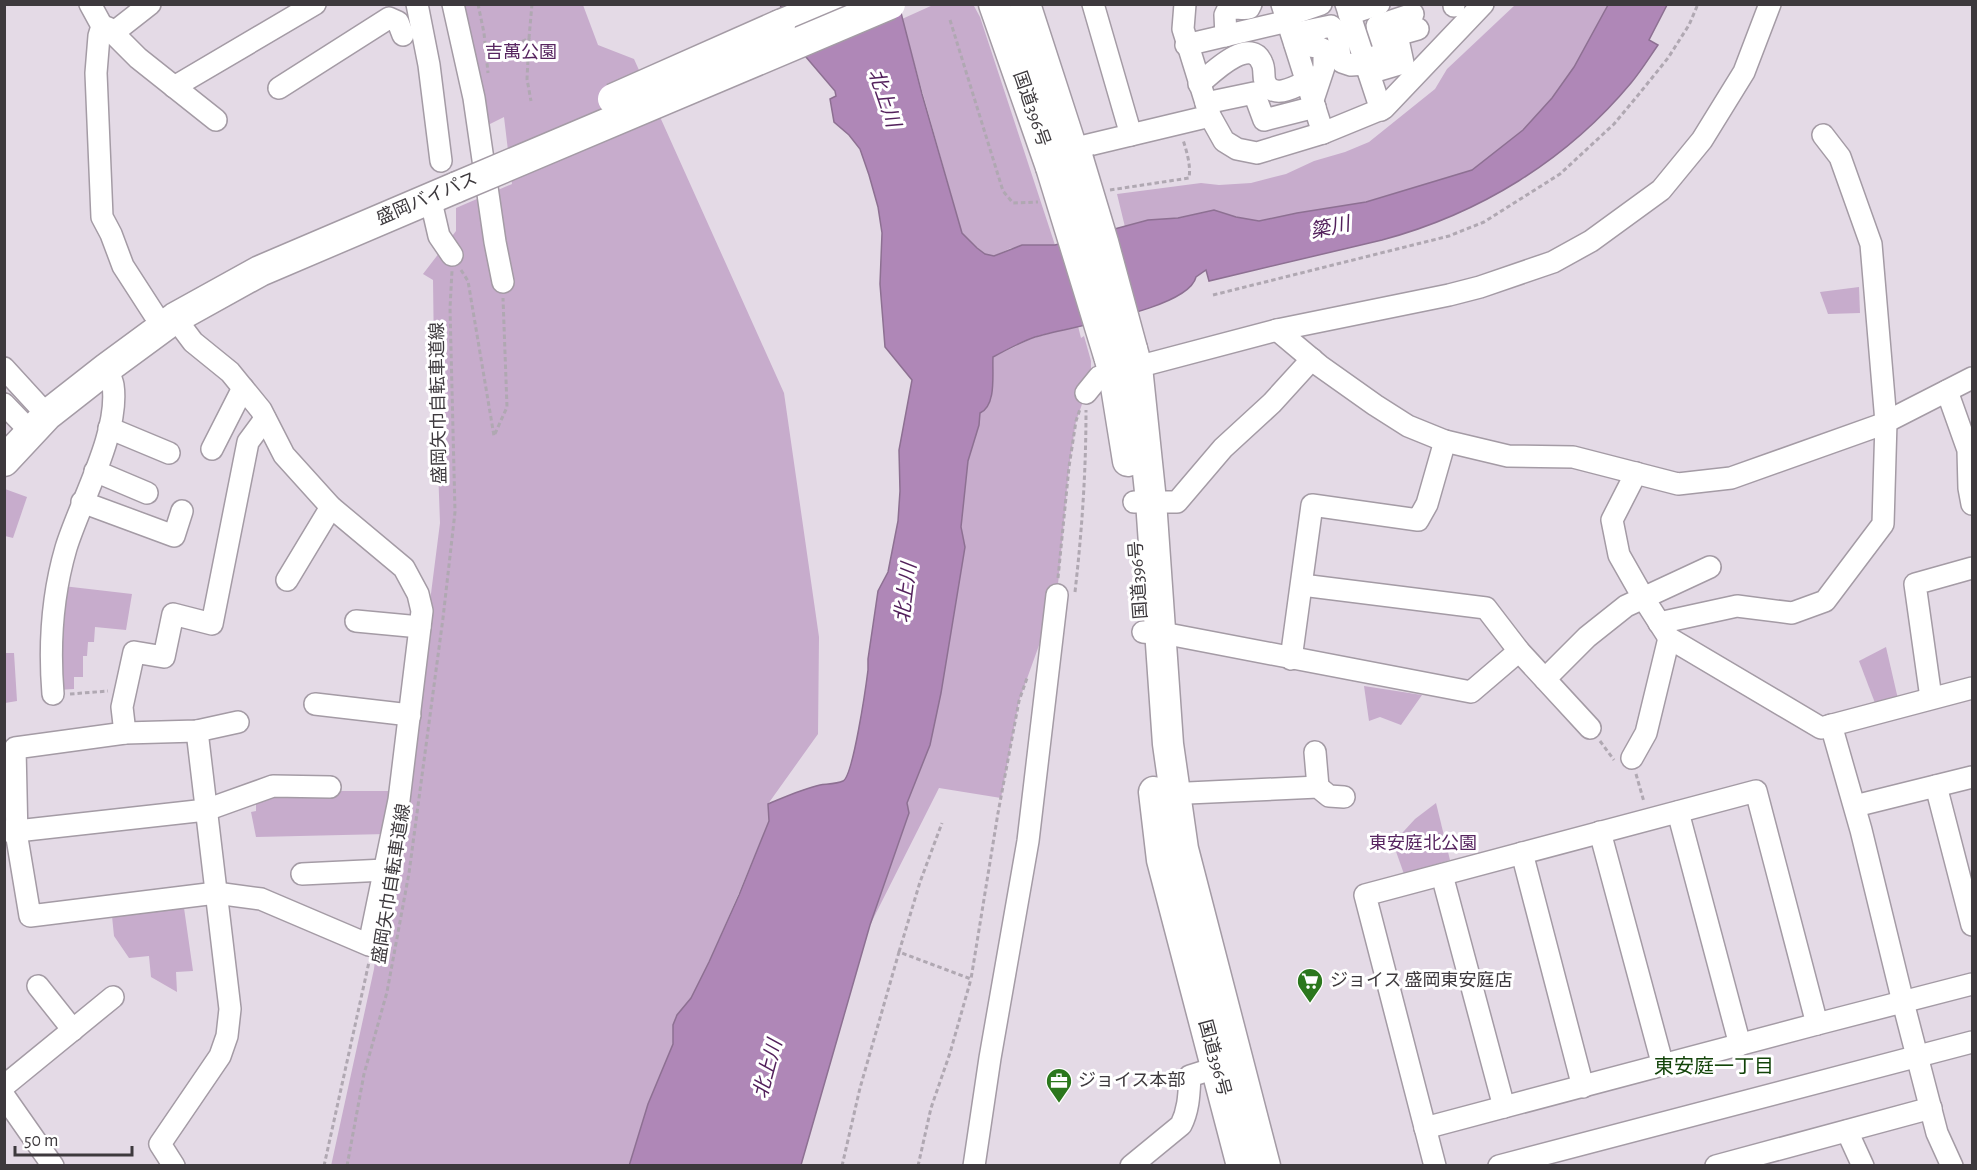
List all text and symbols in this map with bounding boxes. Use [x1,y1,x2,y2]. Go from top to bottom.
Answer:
park label: 吉萬公園 [485,43,557,62]
water label: 北上川 [865,66,905,132]
street label: 国道396号 [1010,68,1054,149]
street label: 盛岡バイパス [373,168,480,228]
water label: 簗川 [1308,213,1354,242]
street label: 盛岡矢巾自転車道線 [427,322,449,484]
street label: 国道396号 [1125,540,1151,620]
water label: 北上川 [891,560,920,624]
street label: 盛岡矢巾自転車道線 [368,802,414,965]
park label: 東安庭北公園 [1369,833,1477,853]
supermarket icon: ジョイス 盛岡東安庭店 [1295,966,1325,1004]
place label: ジョイス 盛岡東安庭店 [1330,970,1512,990]
street label: 国道396号 [1195,1017,1235,1098]
water label: 北上川 [750,1035,786,1101]
district label: 東安庭一丁目 [1654,1055,1774,1077]
office icon: ジョイス本部 [1044,1066,1074,1104]
place label: ジョイス本部 [1078,1071,1185,1090]
scale bar [15,1119,132,1157]
text: 50 m [24,1132,58,1150]

